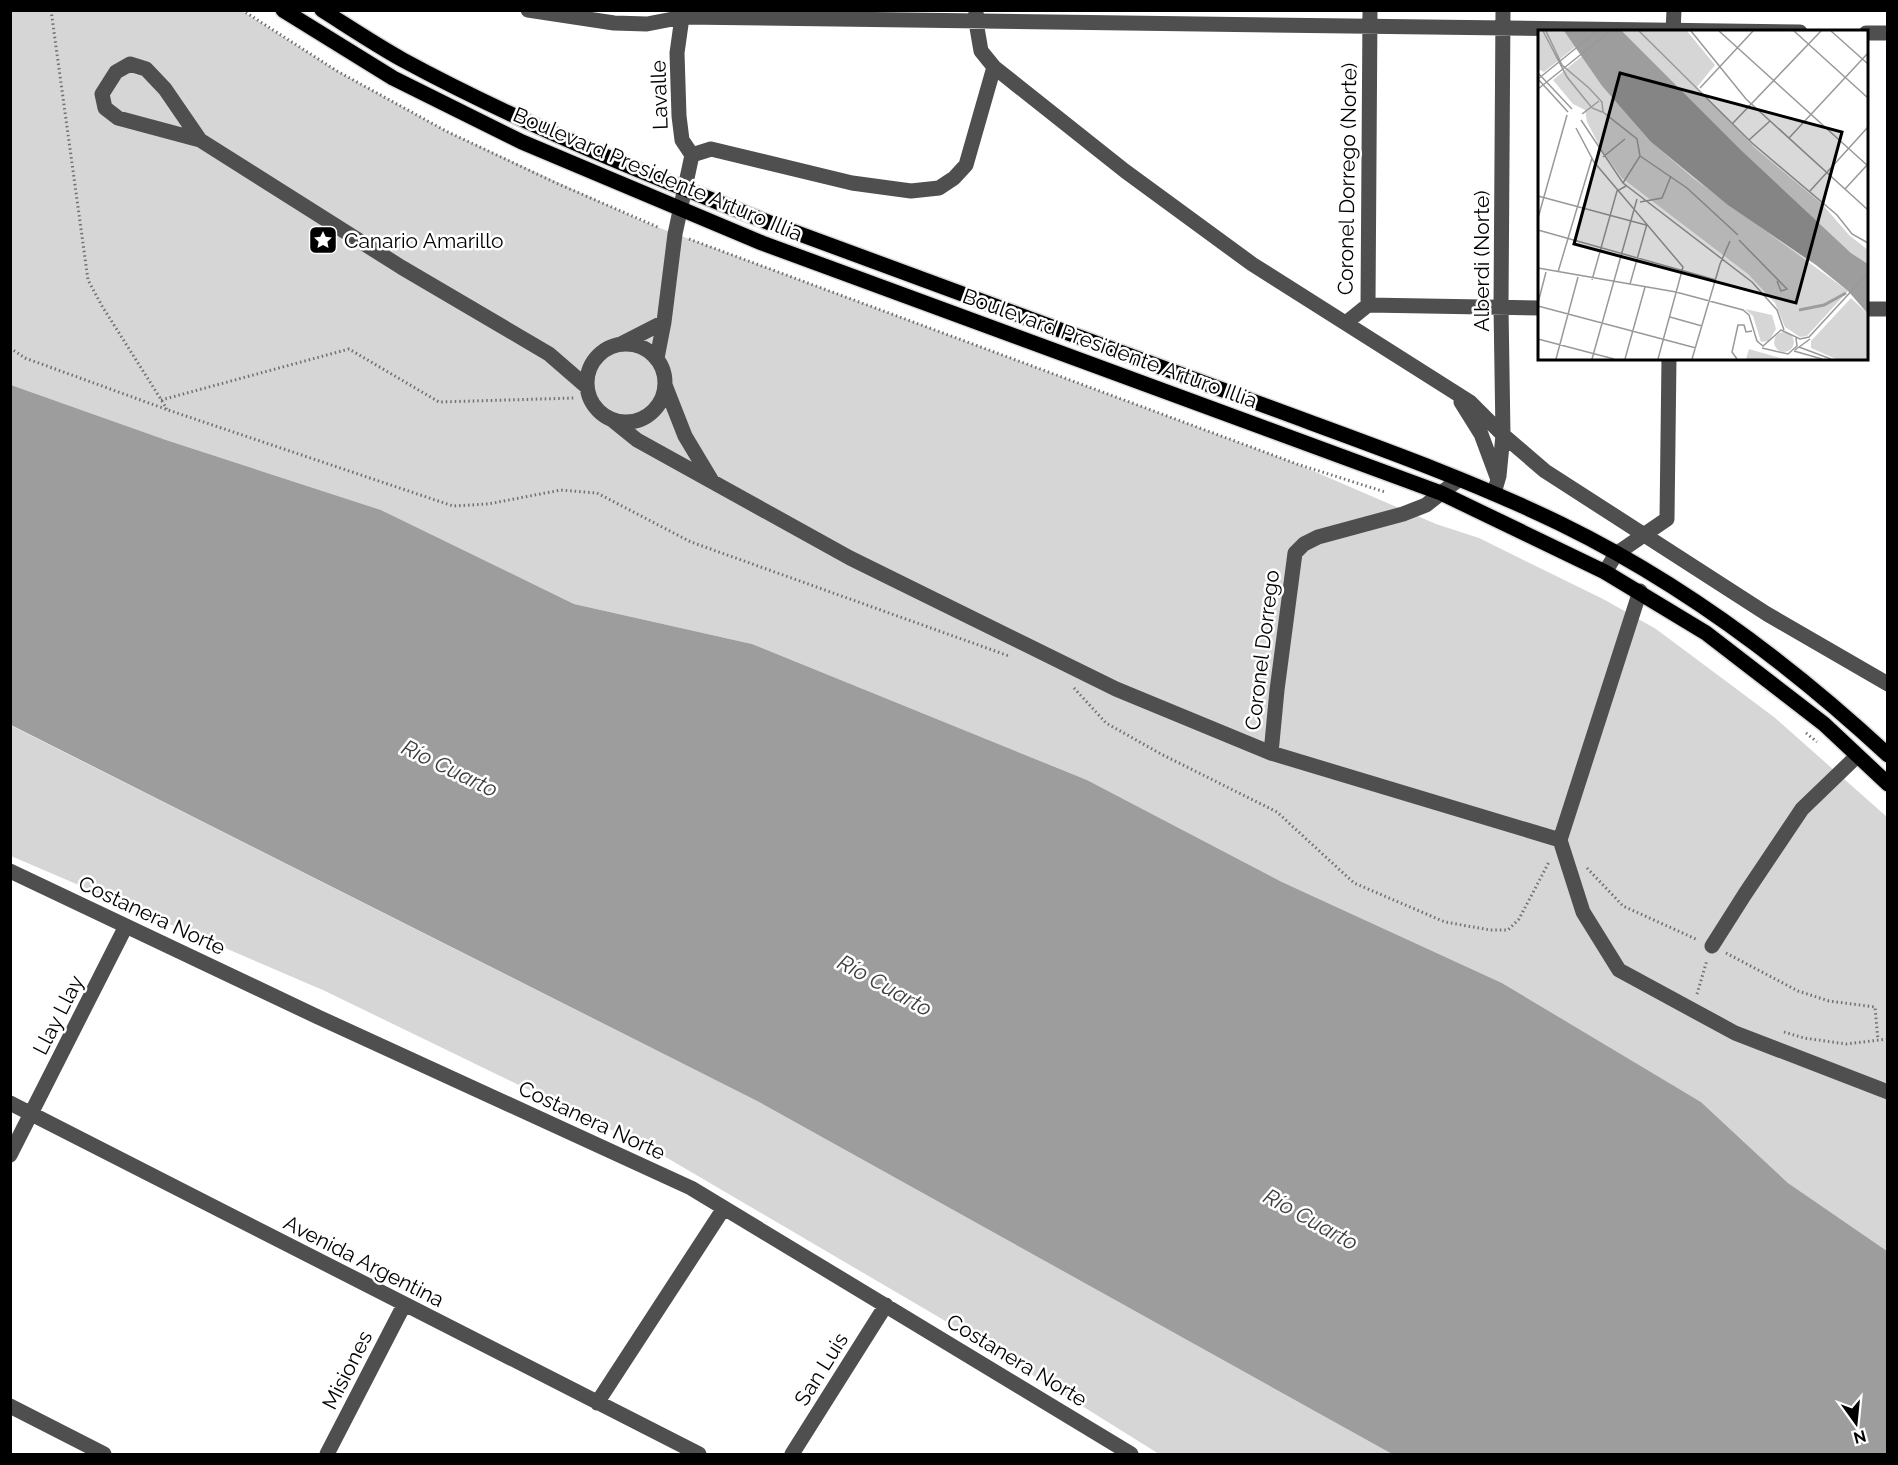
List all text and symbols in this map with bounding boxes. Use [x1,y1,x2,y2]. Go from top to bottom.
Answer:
inset map [1538,30,1868,360]
street label: Lavalle [645,60,673,130]
street label: Coronel Dorrego (Norte) [1332,63,1362,295]
street label: Boulevard Presidente Arturo Illia [510,102,806,246]
street label: Alberdi (Norte) [1469,190,1494,332]
place icon: Canario Amarillo [307,224,339,256]
place label: Canario Amarillo [344,228,504,253]
street label: Boulevard Presidente Arturo Illia [959,283,1261,413]
street label: Coronel Dorrego [1240,568,1284,732]
water label: Río Cuarto [398,734,502,802]
street label: Costanera Norte [75,870,229,960]
water label: Río Cuarto [833,949,937,1021]
street label: Llay Llay [27,971,89,1059]
street label: Costanera Norte [515,1075,669,1165]
water label: Río Cuarto [1259,1183,1363,1255]
street label: Avenida Argentina [280,1210,448,1312]
street label: Costanera Norte [942,1308,1092,1412]
street label: Misiones [317,1326,377,1414]
street label: San Luis [789,1328,853,1410]
north arrow [1826,1393,1886,1453]
text: N [1851,1426,1868,1448]

